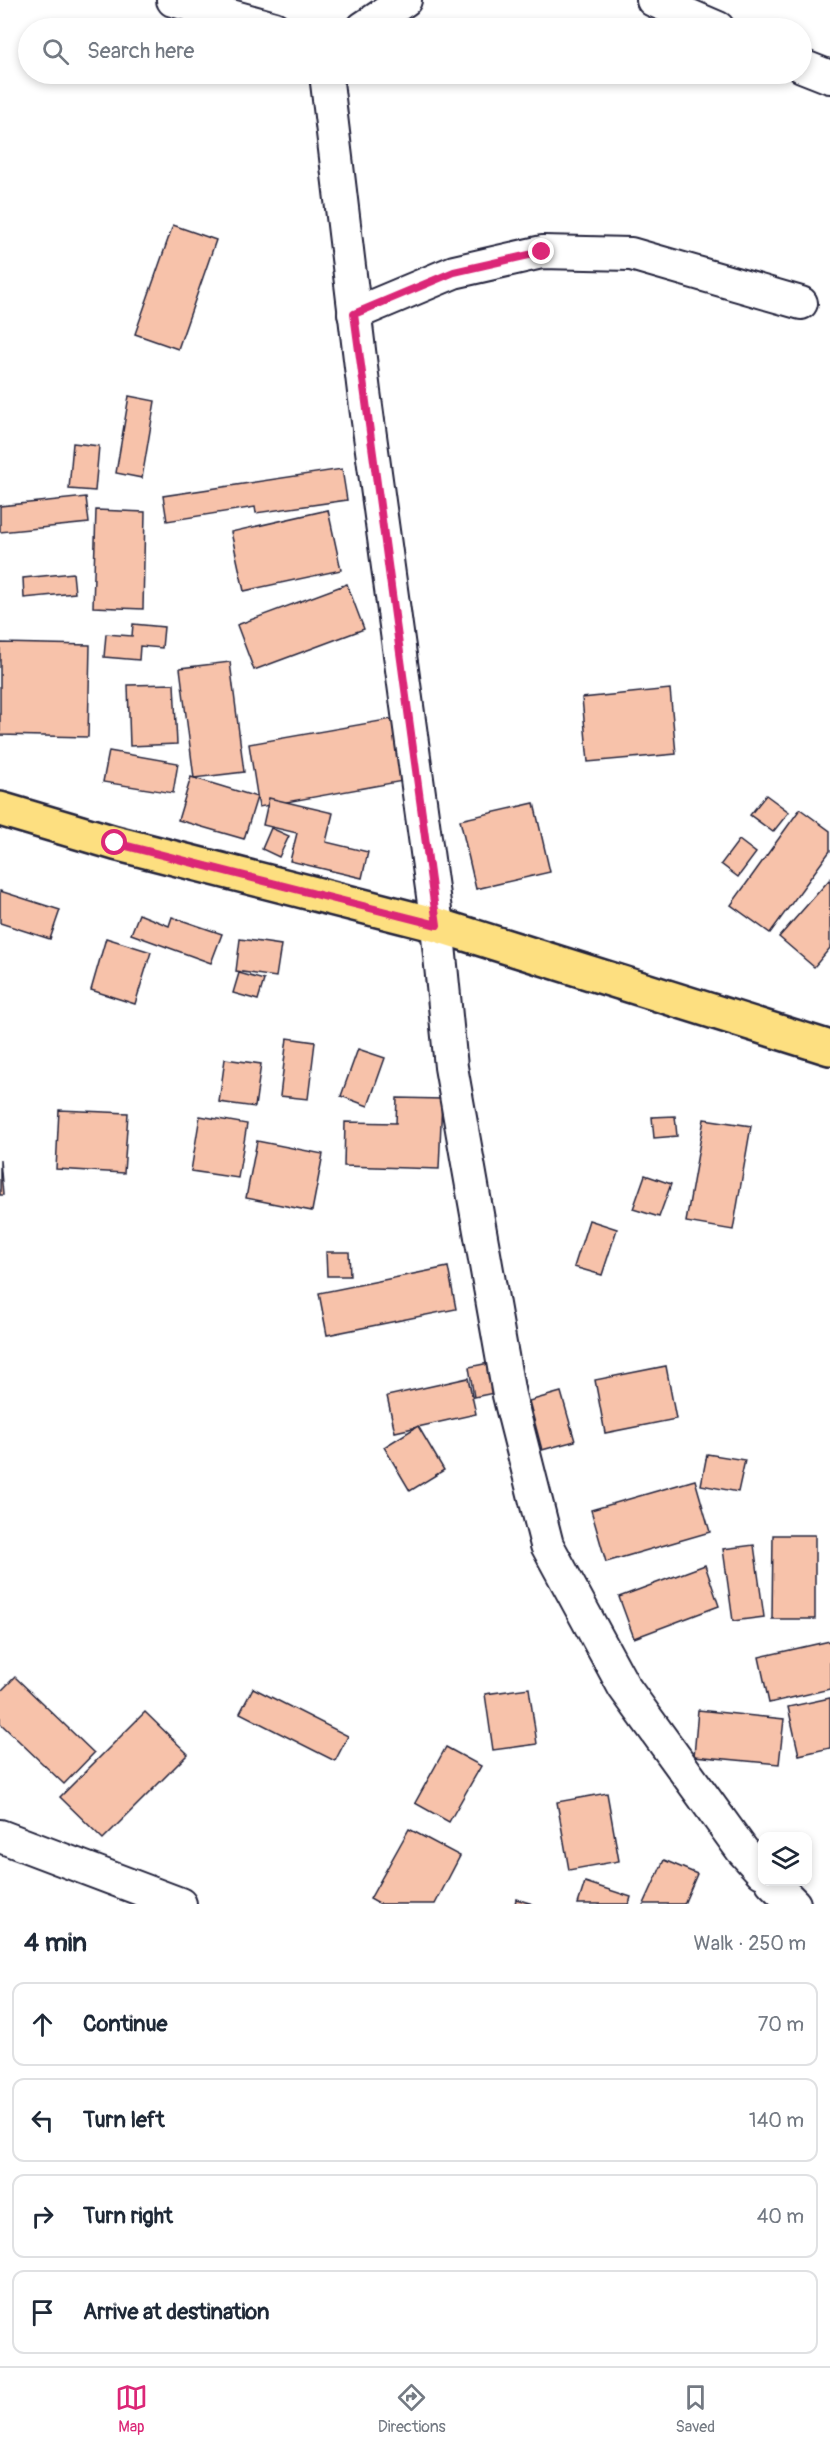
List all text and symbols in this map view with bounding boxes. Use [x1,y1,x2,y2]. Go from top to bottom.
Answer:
search box [18,18,812,84]
icon: search [39,35,72,68]
text: Search here [87,37,194,65]
route end [528,238,554,264]
route start [101,829,127,855]
map controls [758,1832,812,1886]
button: layers [758,1832,812,1886]
text: 4 min [24,1927,87,1959]
text: Walk · 250 m [694,1931,806,1956]
icon: ahead [26,2008,59,2041]
text: Continue [83,2010,167,2038]
text: 70 m [758,2012,804,2037]
icon: left [26,2104,59,2137]
text: Turn left [83,2106,165,2134]
text: 140 m [749,2108,804,2133]
icon: right [26,2200,59,2233]
text: Turn right [83,2202,173,2230]
text: 40 m [757,2204,804,2229]
icon: arrive [26,2296,59,2329]
text: Arrive at destination [83,2298,269,2326]
tab: Map [115,2381,148,2437]
tab: Directions [378,2381,446,2437]
tab: Saved [675,2381,715,2437]

